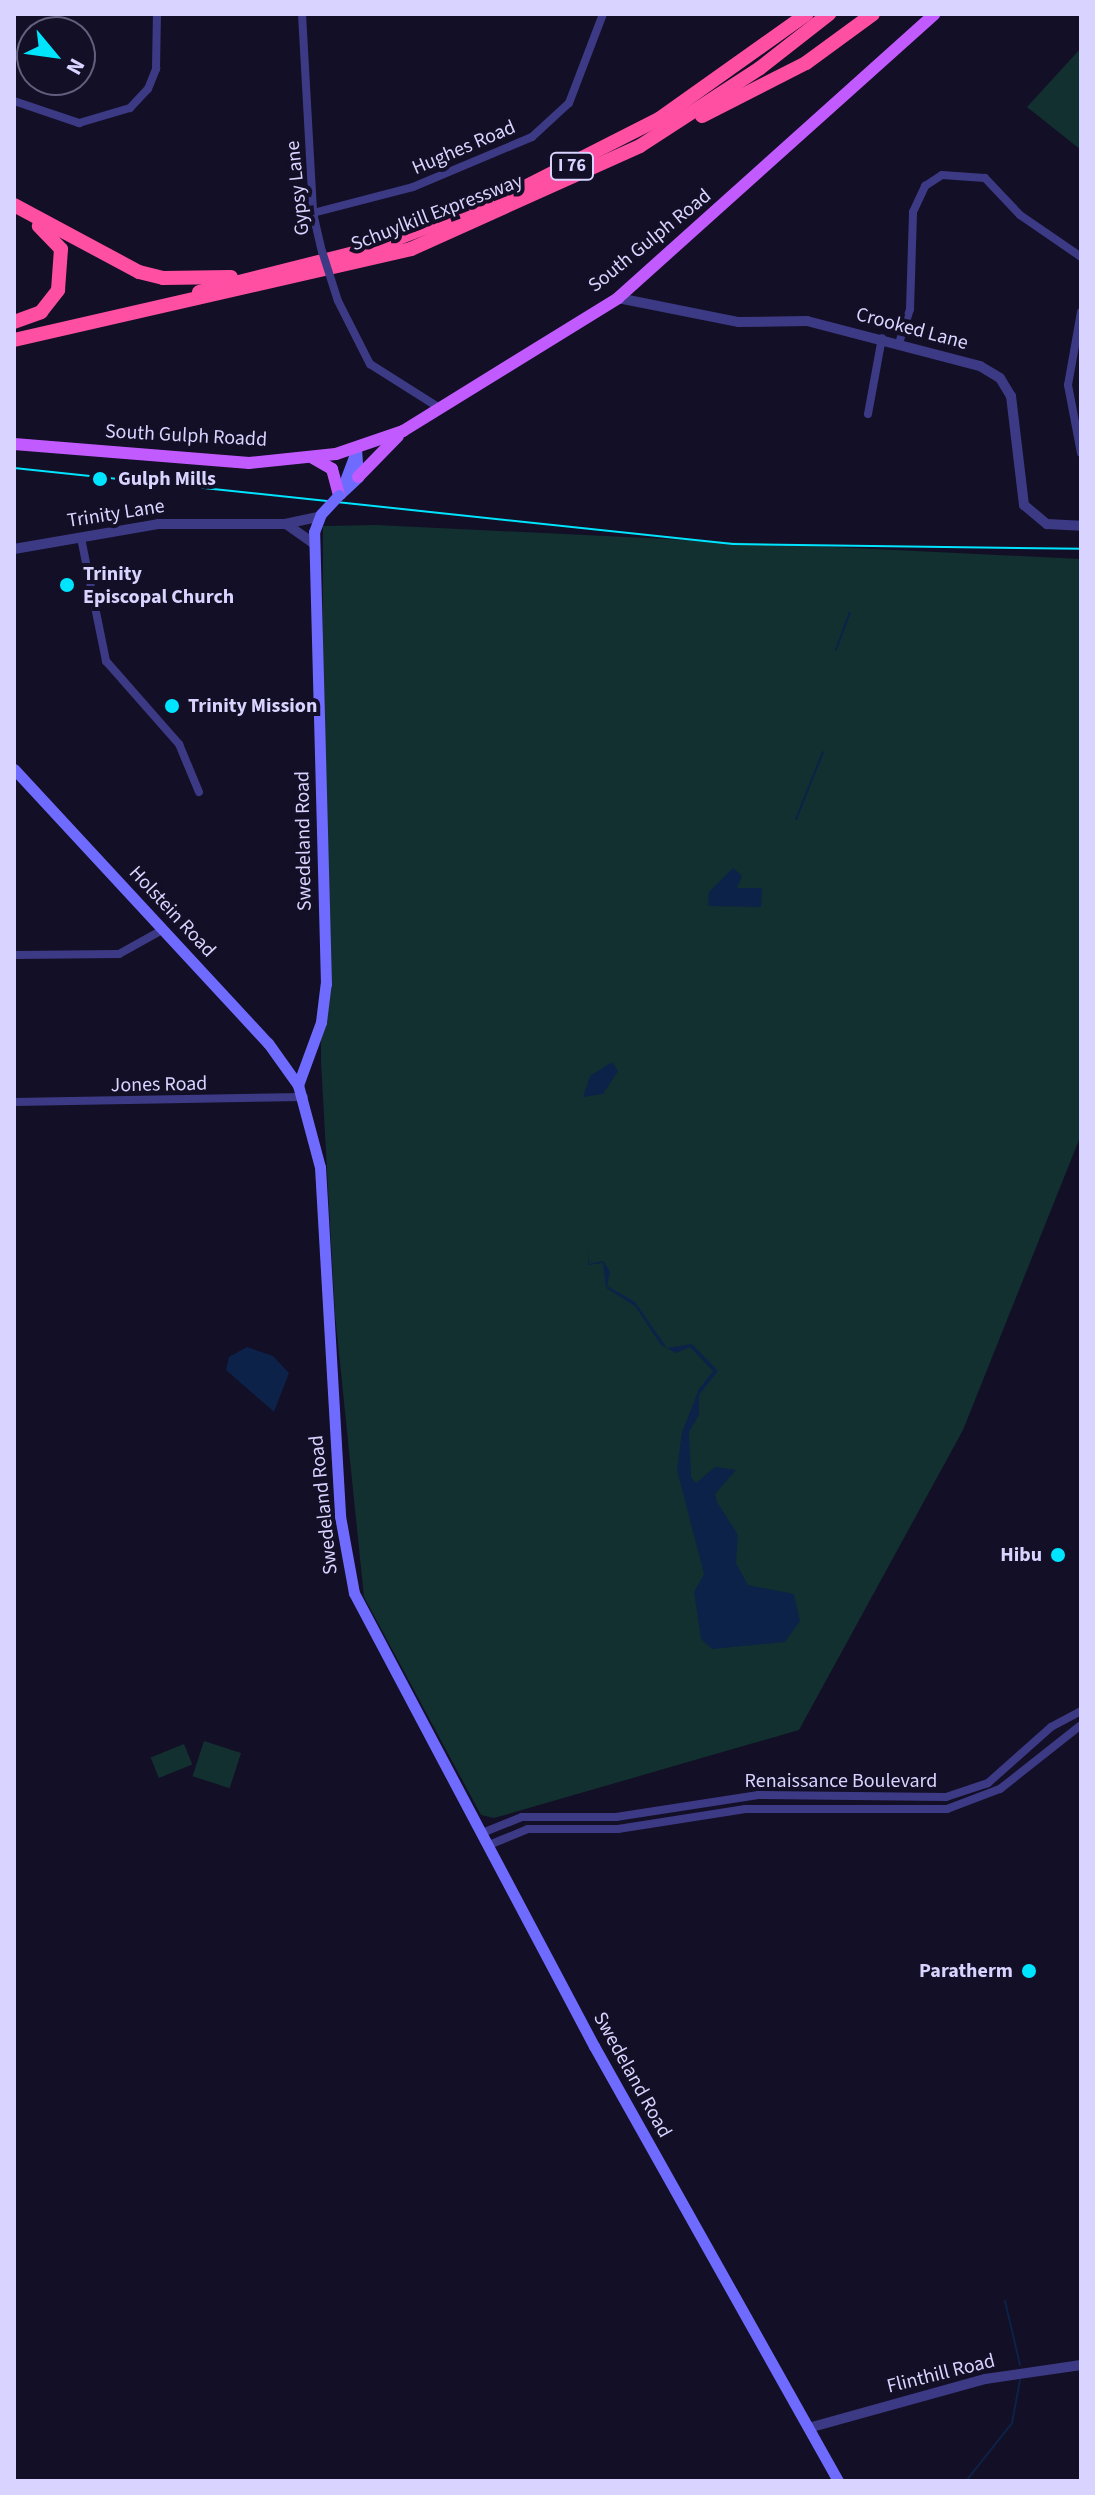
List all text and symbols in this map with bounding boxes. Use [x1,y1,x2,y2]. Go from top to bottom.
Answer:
north arrow [16,16,96,96]
text: N [58,52,93,81]
street label: Hughes Road [409,115,519,181]
street label: Gypsy Lane [281,139,315,237]
road number: I 76 [548,152,596,180]
street label: Schuylkill Expressway [348,169,526,257]
street label: South Gulph Road [584,184,716,298]
street label: Crooked Lane [853,303,971,355]
street label: South Gulph Roadd [104,420,268,452]
place label: Gulph Mills [118,467,216,491]
marker: Gulph Mills [89,468,111,490]
street label: Trinity Lane [66,494,166,534]
place label: Trinity Episcopal Church [83,562,234,609]
marker: Trinity Episcopal Church [58,576,76,594]
place label: Trinity Mission [188,694,317,718]
marker: Trinity Mission [163,697,181,715]
street label: Swedeland Road [291,771,317,911]
street label: Holstein Road [124,861,220,963]
street label: Jones Road [111,1072,207,1098]
street label: Swedeland Road [305,1434,343,1576]
place label: Hibu [1000,1543,1042,1567]
marker: Hibu [1049,1546,1067,1564]
street label: Renaissance Boulevard [745,1769,937,1793]
place label: Paratherm [919,1959,1013,1983]
marker: Paratherm [1020,1962,1038,1980]
street label: Swedeland Road [588,2008,676,2142]
street label: Flinthill Road [884,2349,998,2399]

